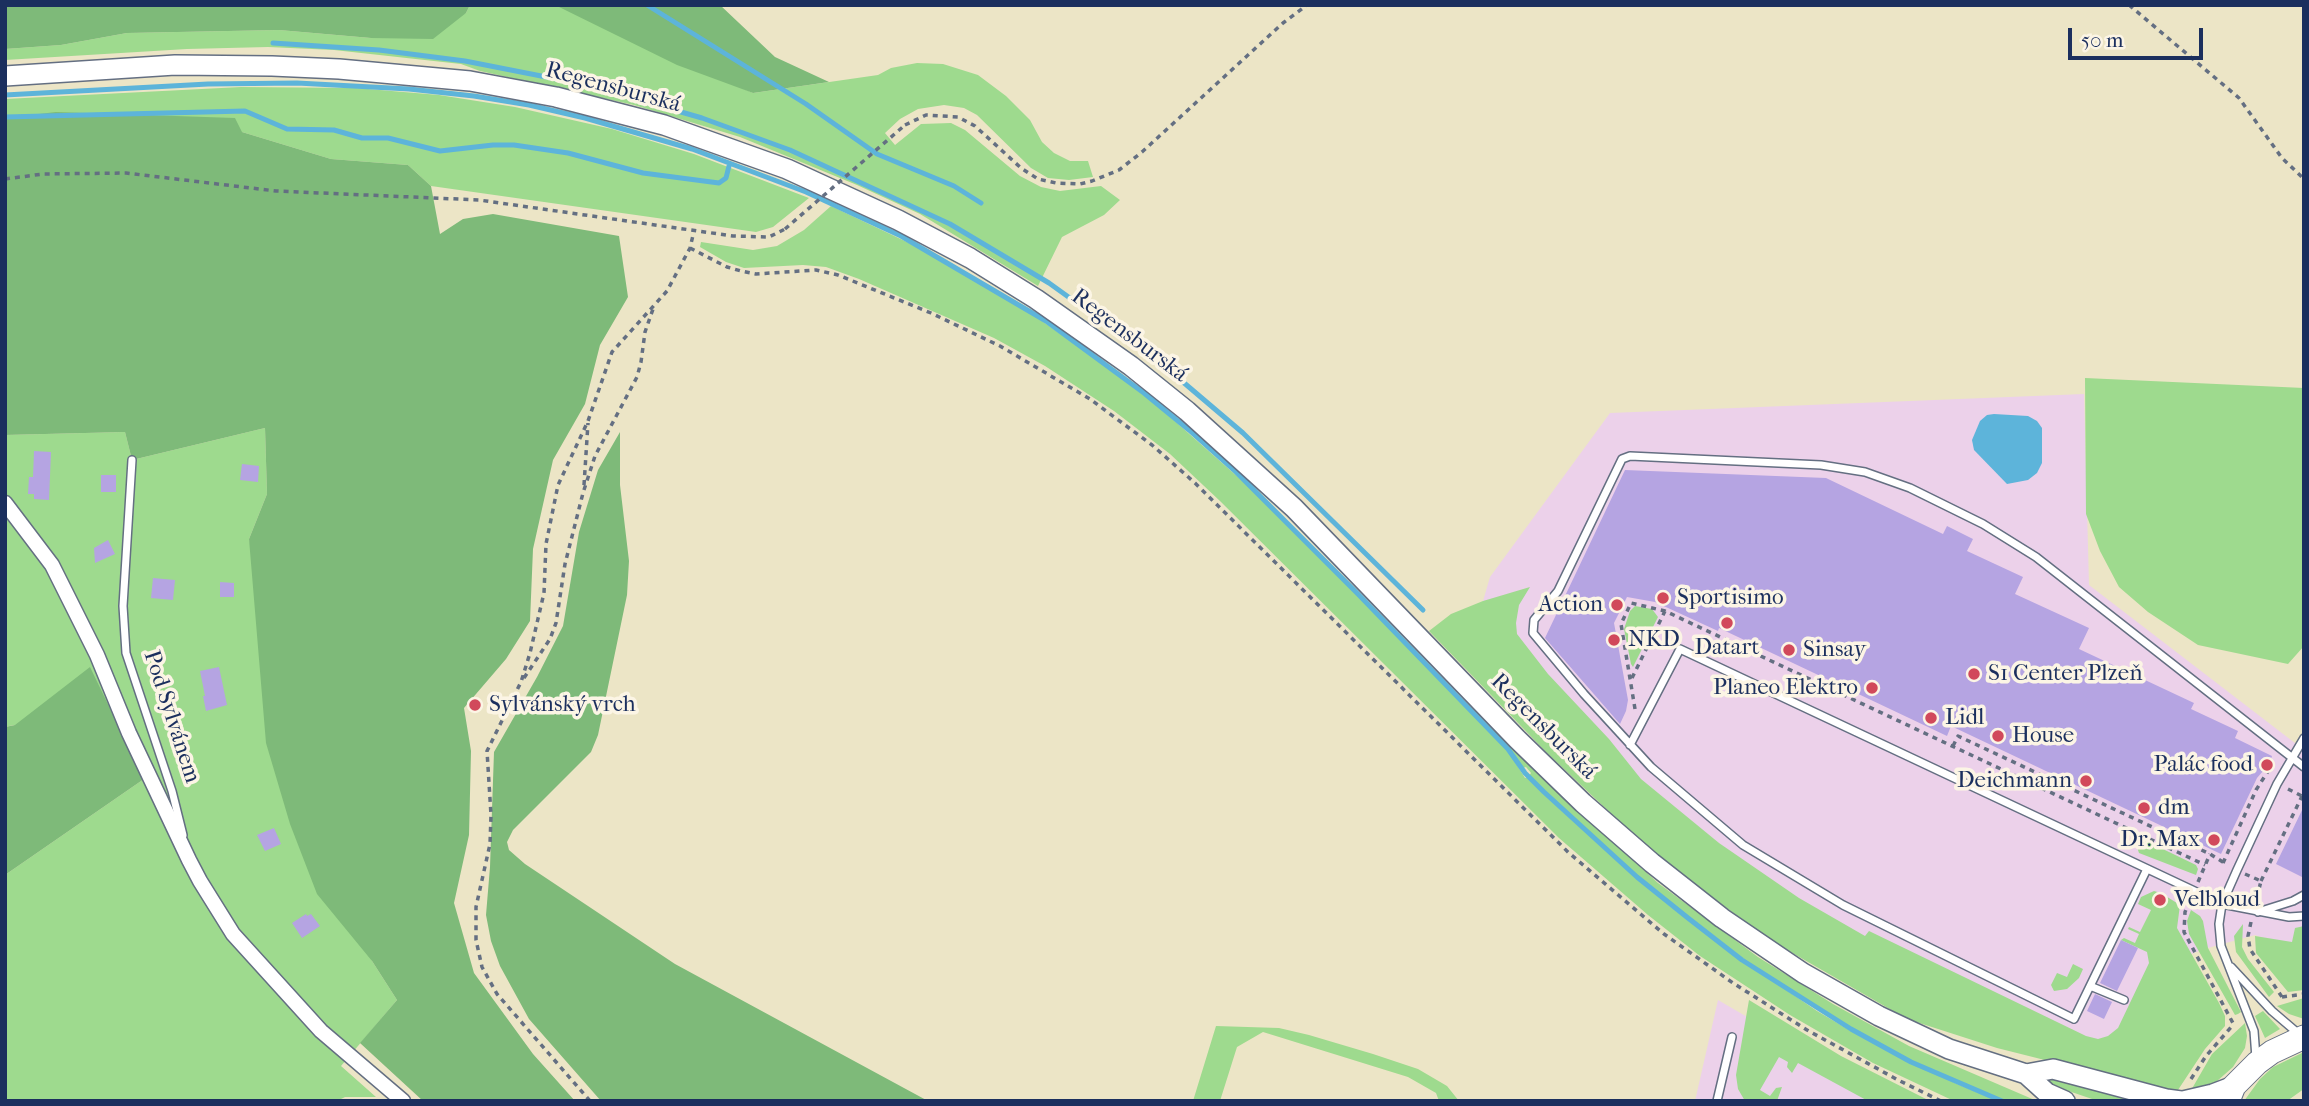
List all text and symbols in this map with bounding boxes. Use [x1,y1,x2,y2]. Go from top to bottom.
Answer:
scale bar [2071,14,2206,58]
text: 50 m [2081,28,2124,52]
street label: Regensburská [542,57,684,119]
street label: Regensburská [1065,283,1193,389]
place label: Sportisimo [1677,584,1784,612]
marker: Sportisimo [1655,590,1671,606]
place label: Action [1538,591,1603,619]
marker: Action [1609,597,1625,613]
marker: Datart [1719,615,1735,631]
place label: NKD [1628,626,1680,654]
marker: NKD [1606,632,1622,648]
place label: Datart [1694,634,1760,662]
place label: Sinsay [1803,636,1866,664]
marker: Sinsay [1781,642,1797,658]
street label: Pod Sylvánem [137,647,205,787]
place label: S1 Center Plzeň [1988,660,2143,688]
marker: S1 Center Plzeň [1966,666,1982,682]
street label: Regensburská [1484,668,1602,786]
place label: Planeo Elektro [1713,674,1858,702]
marker: Planeo Elektro [1864,680,1880,696]
place label: Sylvánský vrch [489,691,636,719]
marker: Sylvánský vrch [467,697,483,713]
place label: Lidl [1945,704,1984,732]
marker: Lidl [1923,710,1939,726]
place label: House [2012,722,2074,750]
marker: House [1990,728,2006,744]
place label: Palác food [2154,751,2253,779]
marker: Palác food [2259,757,2275,773]
place label: Deichmann [1957,767,2072,795]
marker: Deichmann [2078,773,2094,789]
place label: dm [2158,794,2190,822]
marker: dm [2136,800,2152,816]
place label: Dr. Max [2120,826,2200,854]
marker: Dr. Max [2206,832,2222,848]
place label: Velbloud [2174,886,2260,914]
marker: Velbloud [2152,892,2168,908]

